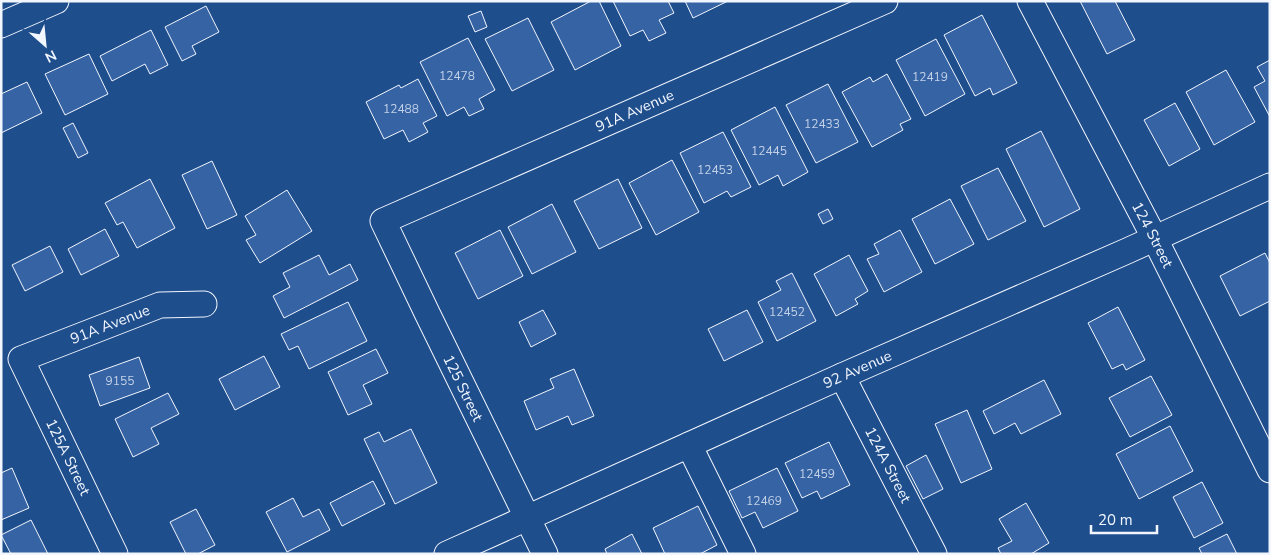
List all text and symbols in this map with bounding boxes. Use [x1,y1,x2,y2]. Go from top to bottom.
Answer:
north arrow [20,20,70,70]
text: N [42,45,60,67]
house number: 12478 [439,68,475,84]
house number: 12419 [912,69,948,85]
street label: 91A Avenue [592,85,677,137]
house number: 12488 [383,101,419,117]
house number: 12433 [804,116,840,132]
house number: 12445 [751,143,787,159]
house number: 12453 [697,162,733,178]
street label: 124 Street [1127,198,1178,272]
street label: 91A Avenue [67,300,153,349]
house number: 12452 [769,304,805,320]
street label: 92 Avenue [820,345,895,393]
street label: 125 Street [438,351,488,425]
house number: 9155 [106,373,134,389]
street label: 125A Street [41,415,95,499]
street label: 124A Street [860,423,916,507]
house number: 12459 [799,466,835,482]
house number: 12469 [746,493,782,509]
scale bar [1091,502,1157,534]
text: 20 m [1098,510,1133,530]

